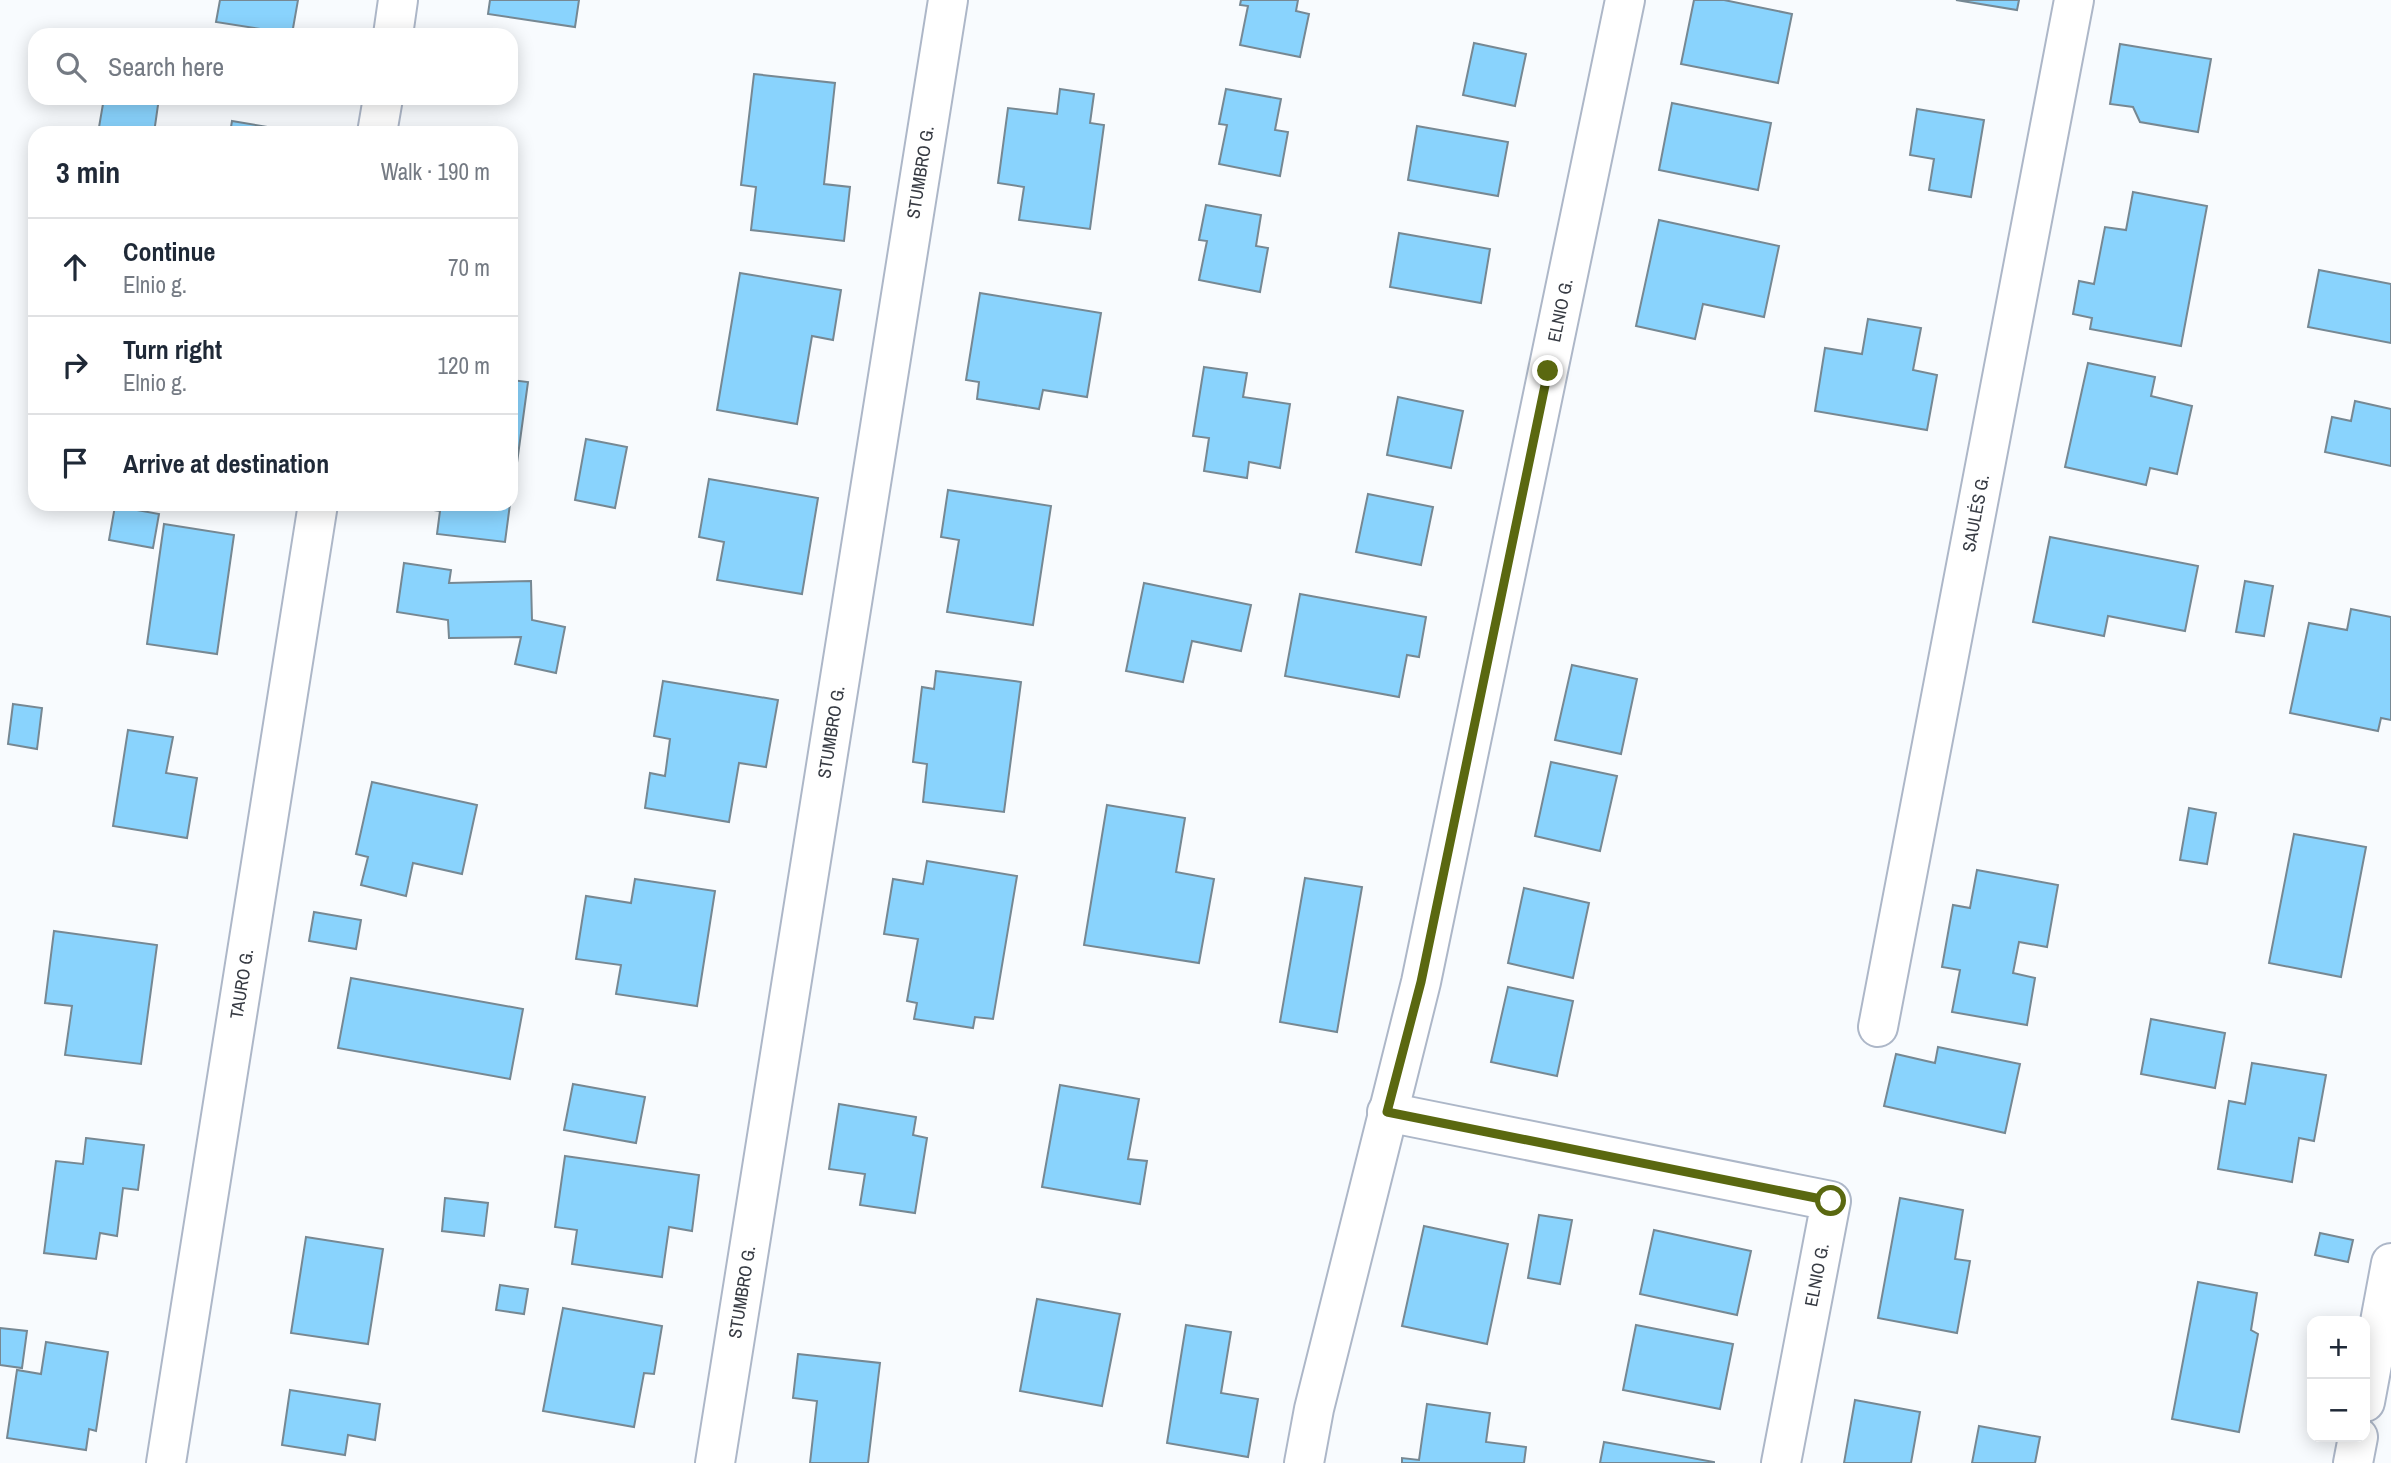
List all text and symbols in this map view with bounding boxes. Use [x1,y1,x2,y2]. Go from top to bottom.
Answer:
search box [28,28,518,105]
icon: search [52,48,90,86]
text: Search here [108,49,224,84]
street label: STUMBRO G. [900,124,940,220]
text: 3 min [56,152,120,192]
text: Walk · 190 m [381,156,490,187]
text: Continue [123,234,215,269]
icon: ahead [56,248,94,286]
text: 70 m [448,252,490,283]
text: Elnio g. [123,269,187,300]
street label: ELNIO G. [1541,276,1579,344]
text: Turn right [123,332,222,367]
icon: right [56,346,94,384]
text: 120 m [438,350,490,381]
route end [1532,355,1563,386]
text: Elnio g. [123,367,187,398]
icon: arrive [56,444,94,482]
text: Arrive at destination [123,446,329,481]
street label: SAULĖS G. [1956,473,1995,554]
street label: STUMBRO G. [811,684,851,780]
street label: TAURO G. [224,947,259,1021]
route start [1815,1185,1846,1216]
street label: ELNIO G. [1798,1241,1835,1309]
street label: STUMBRO G. [722,1244,761,1340]
map controls [2307,1316,2370,1442]
button: + [2307,1316,2370,1379]
button: − [2307,1379,2370,1442]

